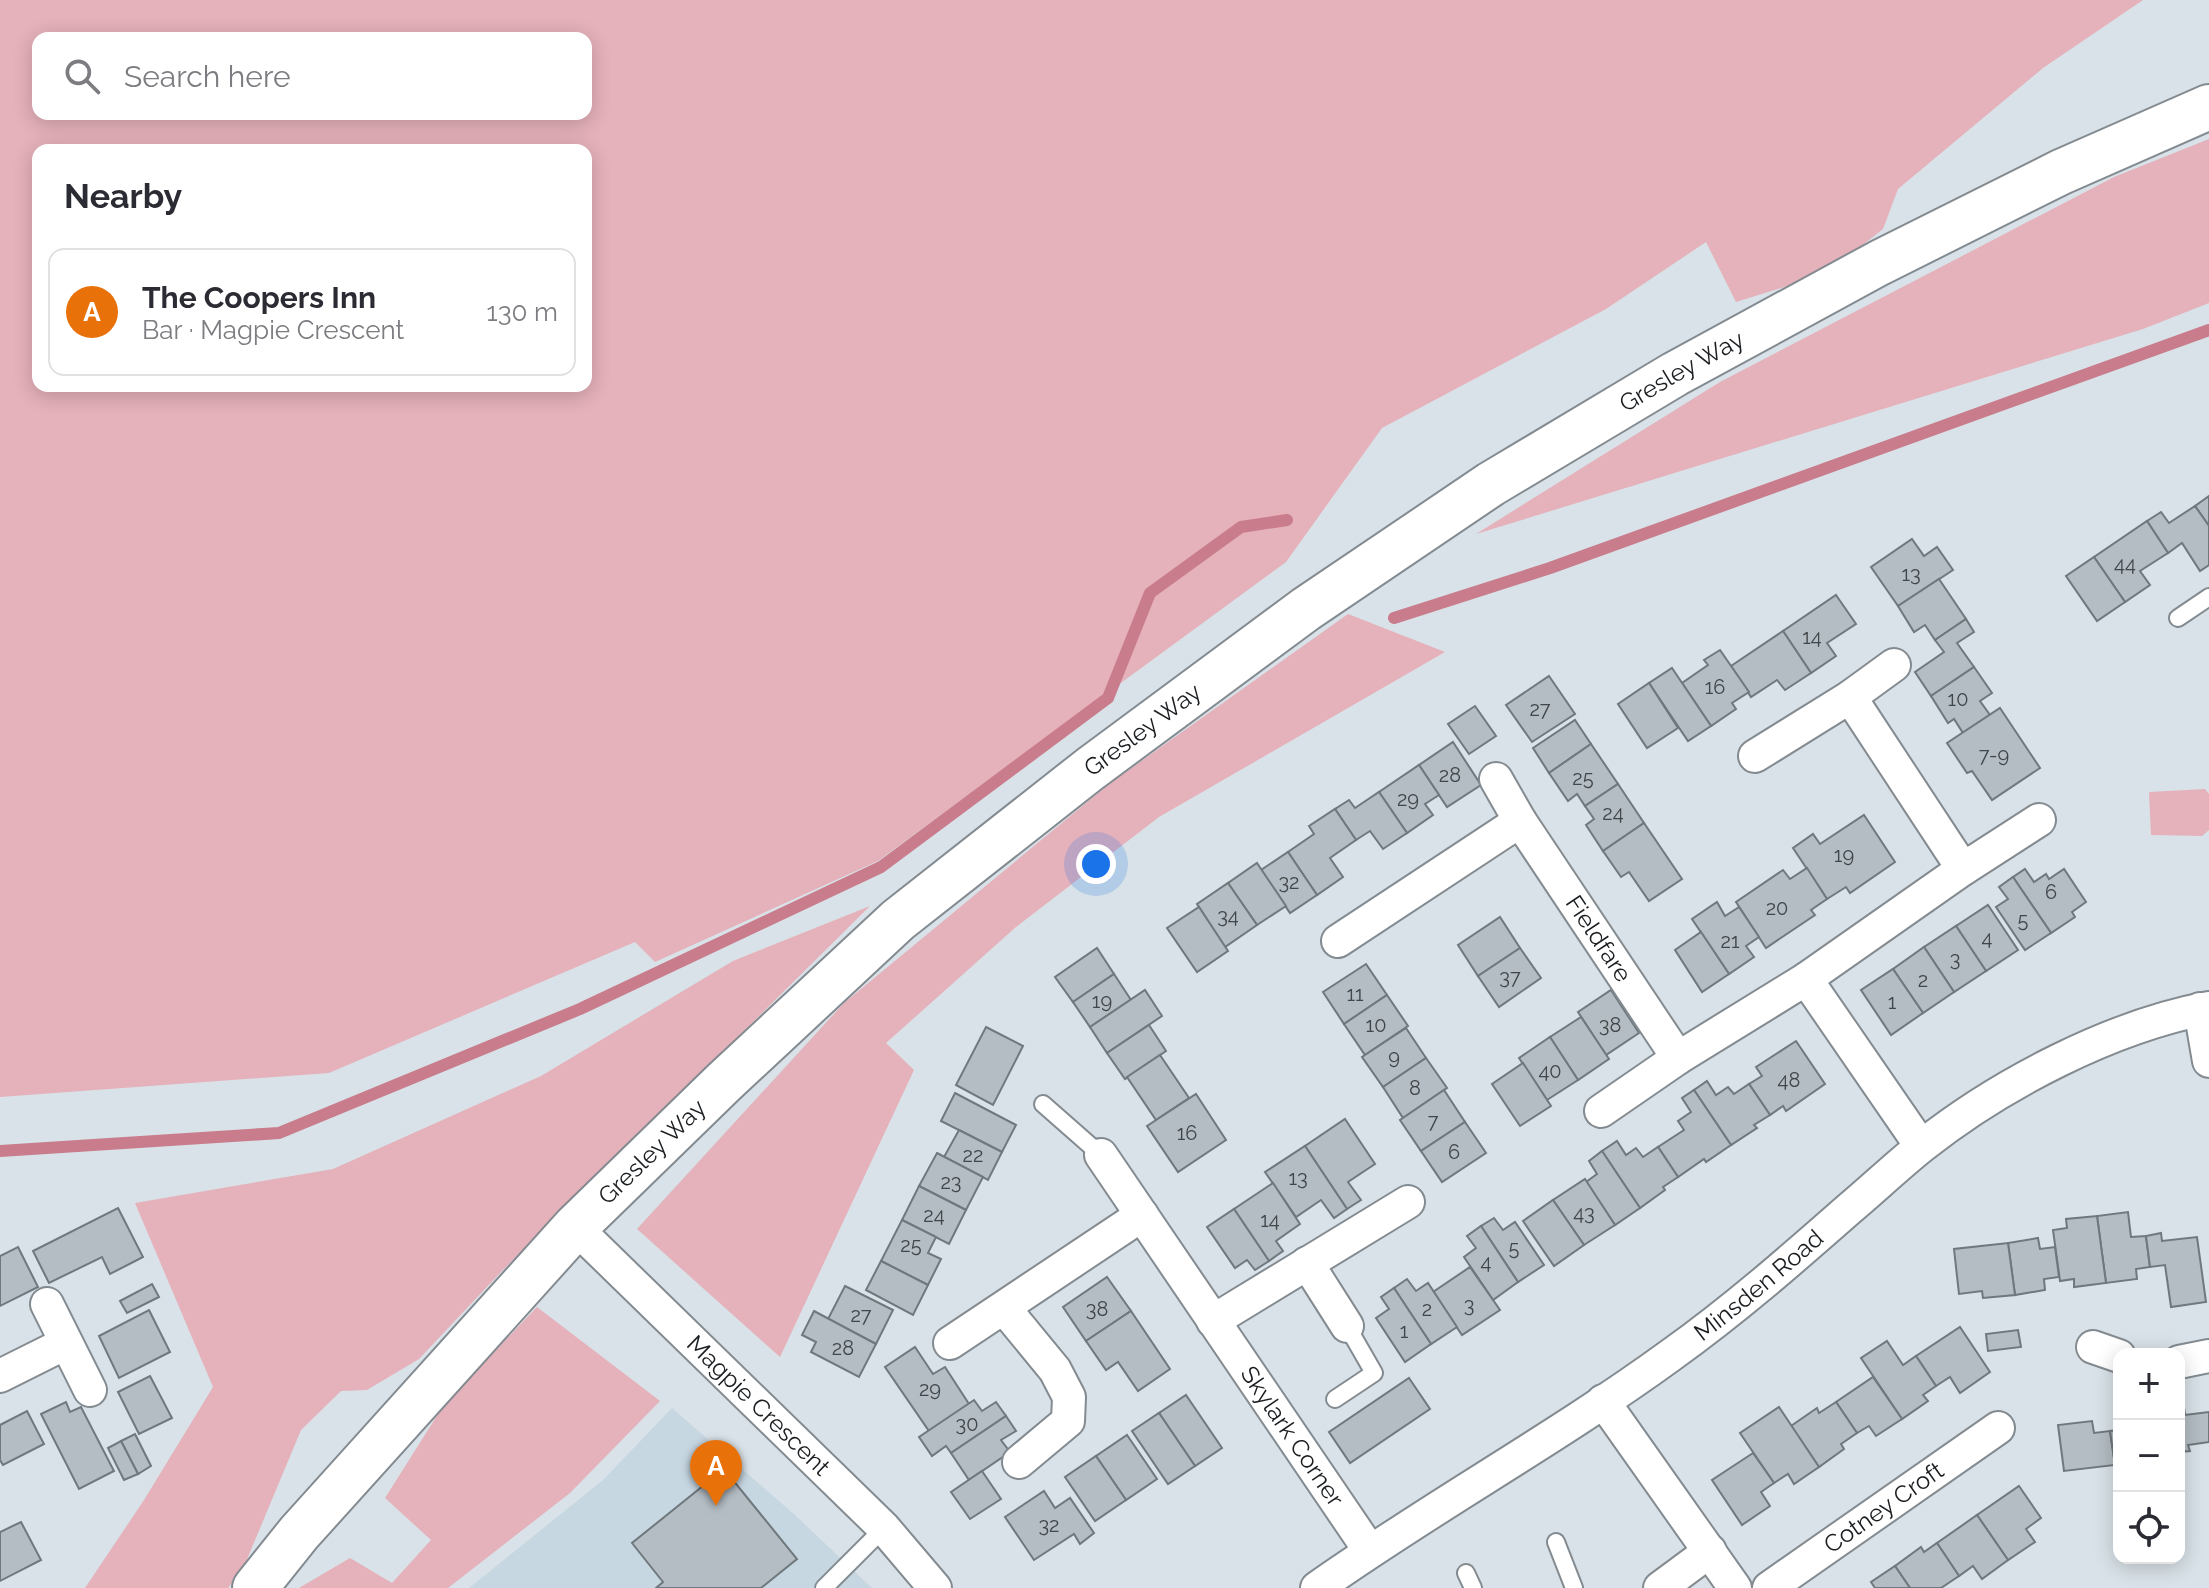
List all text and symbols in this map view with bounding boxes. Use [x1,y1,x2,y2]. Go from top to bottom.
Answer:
search box [32,32,592,120]
icon: search [60,54,104,98]
text: Search here [124,59,291,94]
text: Nearby [64,176,182,216]
text: The Coopers Inn [142,280,376,315]
text: A [83,297,101,327]
text: 130 m [487,297,558,327]
text: Bar · Magpie Crescent [142,315,404,345]
street label: Gresley Way [1614,324,1749,418]
house number: 44 [2114,552,2136,576]
house number: 13 [1901,562,1921,586]
house number: 14 [1802,625,1822,649]
house number: 16 [1705,675,1725,699]
street label: Gresley Way [1078,677,1207,782]
house number: 10 [1948,687,1968,711]
house number: 27 [1529,697,1551,721]
house number: 7-9 [1979,743,2009,767]
house number: 28 [1439,763,1461,787]
house number: 25 [1572,766,1594,790]
house number: 29 [1397,787,1419,811]
house number: 24 [1602,801,1624,825]
house number: 19 [1834,843,1854,867]
your location [1076,844,1116,884]
house number: 32 [1278,870,1300,894]
house number: 6 [2045,880,2057,904]
street label: Fieldfare [1560,890,1638,987]
house number: 20 [1766,896,1788,920]
house number: 34 [1217,904,1239,928]
house number: 5 [2018,908,2029,932]
house number: 4 [1982,926,1993,950]
house number: 21 [1721,929,1740,953]
house number: 3 [1950,947,1960,971]
house number: 37 [1499,965,1521,989]
house number: 2 [1918,968,1928,992]
house number: 11 [1346,982,1364,1006]
house number: 19 [1092,989,1112,1013]
house number: 1 [1888,990,1897,1014]
house number: 10 [1366,1013,1386,1037]
house number: 38 [1599,1013,1621,1037]
house number: 9 [1388,1045,1400,1069]
house number: 40 [1538,1059,1562,1083]
house number: 48 [1778,1068,1800,1092]
house number: 8 [1409,1076,1421,1100]
street label: Gresley Way [592,1093,711,1210]
house number: 7 [1428,1109,1439,1133]
house number: 16 [1177,1121,1197,1145]
house number: 6 [1448,1140,1460,1164]
house number: 22 [963,1143,983,1167]
house number: 13 [1288,1166,1308,1190]
house number: 23 [940,1170,962,1194]
house number: 43 [1573,1201,1595,1225]
house number: 24 [923,1203,945,1227]
house number: 14 [1260,1208,1280,1232]
street label: Minsden Road [1688,1223,1829,1347]
house number: 25 [900,1233,922,1257]
house number: 5 [1509,1236,1520,1260]
house number: 4 [1481,1250,1492,1274]
house number: 3 [1464,1293,1474,1317]
house number: 38 [1086,1297,1108,1321]
house number: 2 [1422,1297,1432,1321]
house number: 27 [850,1303,872,1327]
house number: 1 [1400,1319,1409,1343]
street label: Magpie Crescent [681,1329,836,1481]
house number: 28 [832,1336,854,1360]
map controls [2113,1348,2185,1564]
button: + [2113,1348,2185,1420]
street label: Skylark Corner [1235,1360,1351,1512]
house number: 29 [919,1377,941,1401]
house number: 30 [956,1412,978,1436]
button: − [2113,1420,2185,1492]
pin: A [690,1440,742,1506]
street label: Cotney Croft [1818,1456,1949,1559]
button: locate [2113,1492,2185,1564]
house number: 32 [1038,1513,1060,1537]

